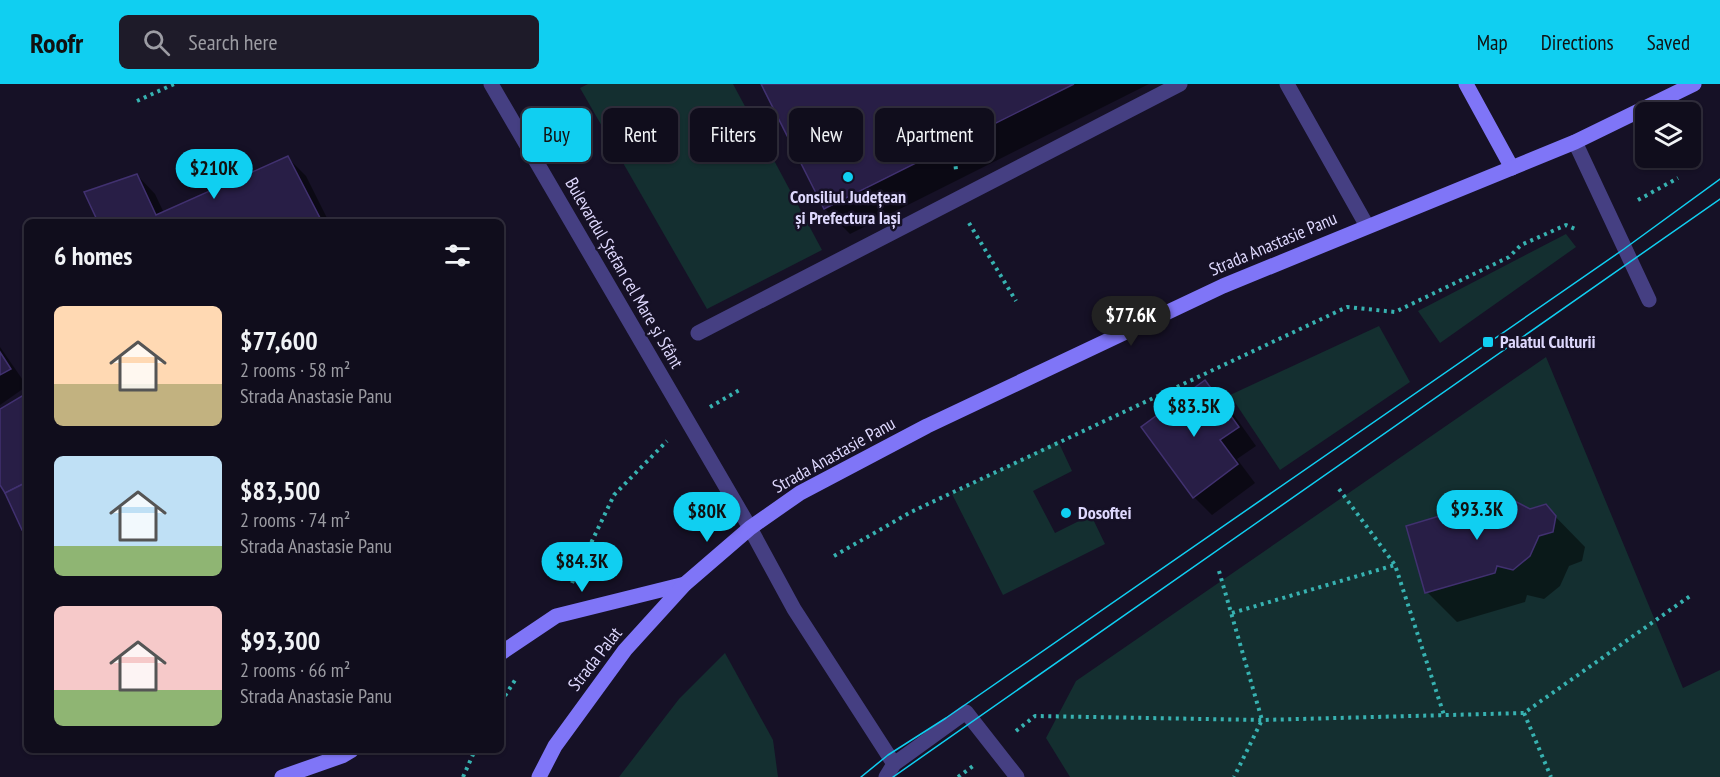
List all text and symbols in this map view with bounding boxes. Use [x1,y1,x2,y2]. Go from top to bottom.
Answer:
search box [119,15,539,69]
text: Roofr [30,24,83,61]
icon: search [140,26,173,59]
text: Search here [188,28,278,56]
text: Map [1477,29,1508,56]
text: Directions [1541,29,1614,56]
text: Saved [1647,29,1690,56]
map controls [1635,102,1701,168]
button: layers [1635,102,1701,168]
chip: Buy [522,108,591,162]
chip: Rent [603,108,678,162]
chip: Filters [690,108,777,162]
chip: New [789,108,863,162]
chip: Apartment [875,108,994,162]
pin: $210K [172,149,256,200]
text: $210K [190,155,238,181]
marker: Consiliul Județean și Prefectura Iași [841,170,855,184]
street label: Bulevardul Ștefan cel Mare și Sfânt [560,173,689,372]
place label: Consiliul Județean și Prefectura Iași [790,185,906,229]
street label: Strada Anastasie Panu [1205,206,1340,281]
text: 6 homes [54,239,132,272]
icon: filters [441,239,474,272]
pin: $77.6K [1082,296,1180,347]
text: $77.6K [1106,302,1156,328]
text: $77,600 [240,324,318,357]
icon: home [102,330,174,402]
place label: Palatul Culturii [1500,330,1596,353]
marker: Palatul Culturii [1481,335,1495,349]
text: 2 rooms · 58 m² [240,357,350,383]
text: Strada Anastasie Panu [240,383,392,409]
pin: $83.5K [1145,387,1243,438]
text: $83.5K [1168,393,1220,419]
street label: Strada Anastasie Panu [768,411,899,498]
text: $83,500 [240,474,320,507]
icon: home [102,480,174,552]
pin: $93.3K [1428,490,1526,541]
pin: $80K [671,492,743,543]
text: $93.3K [1451,496,1503,522]
text: $80K [687,498,727,524]
place label: Dosoftei [1078,501,1131,524]
marker: Dosoftei [1059,506,1073,520]
text: 2 rooms · 74 m² [240,507,350,533]
text: Strada Anastasie Panu [240,533,392,559]
pin: $84.3K [533,542,631,593]
text: $84.3K [556,548,608,574]
street label: Strada Palat [563,622,627,695]
text: $93,300 [240,624,320,657]
icon: home [102,630,174,702]
text: 2 rooms · 66 m² [240,657,350,683]
text: Strada Anastasie Panu [240,683,392,709]

